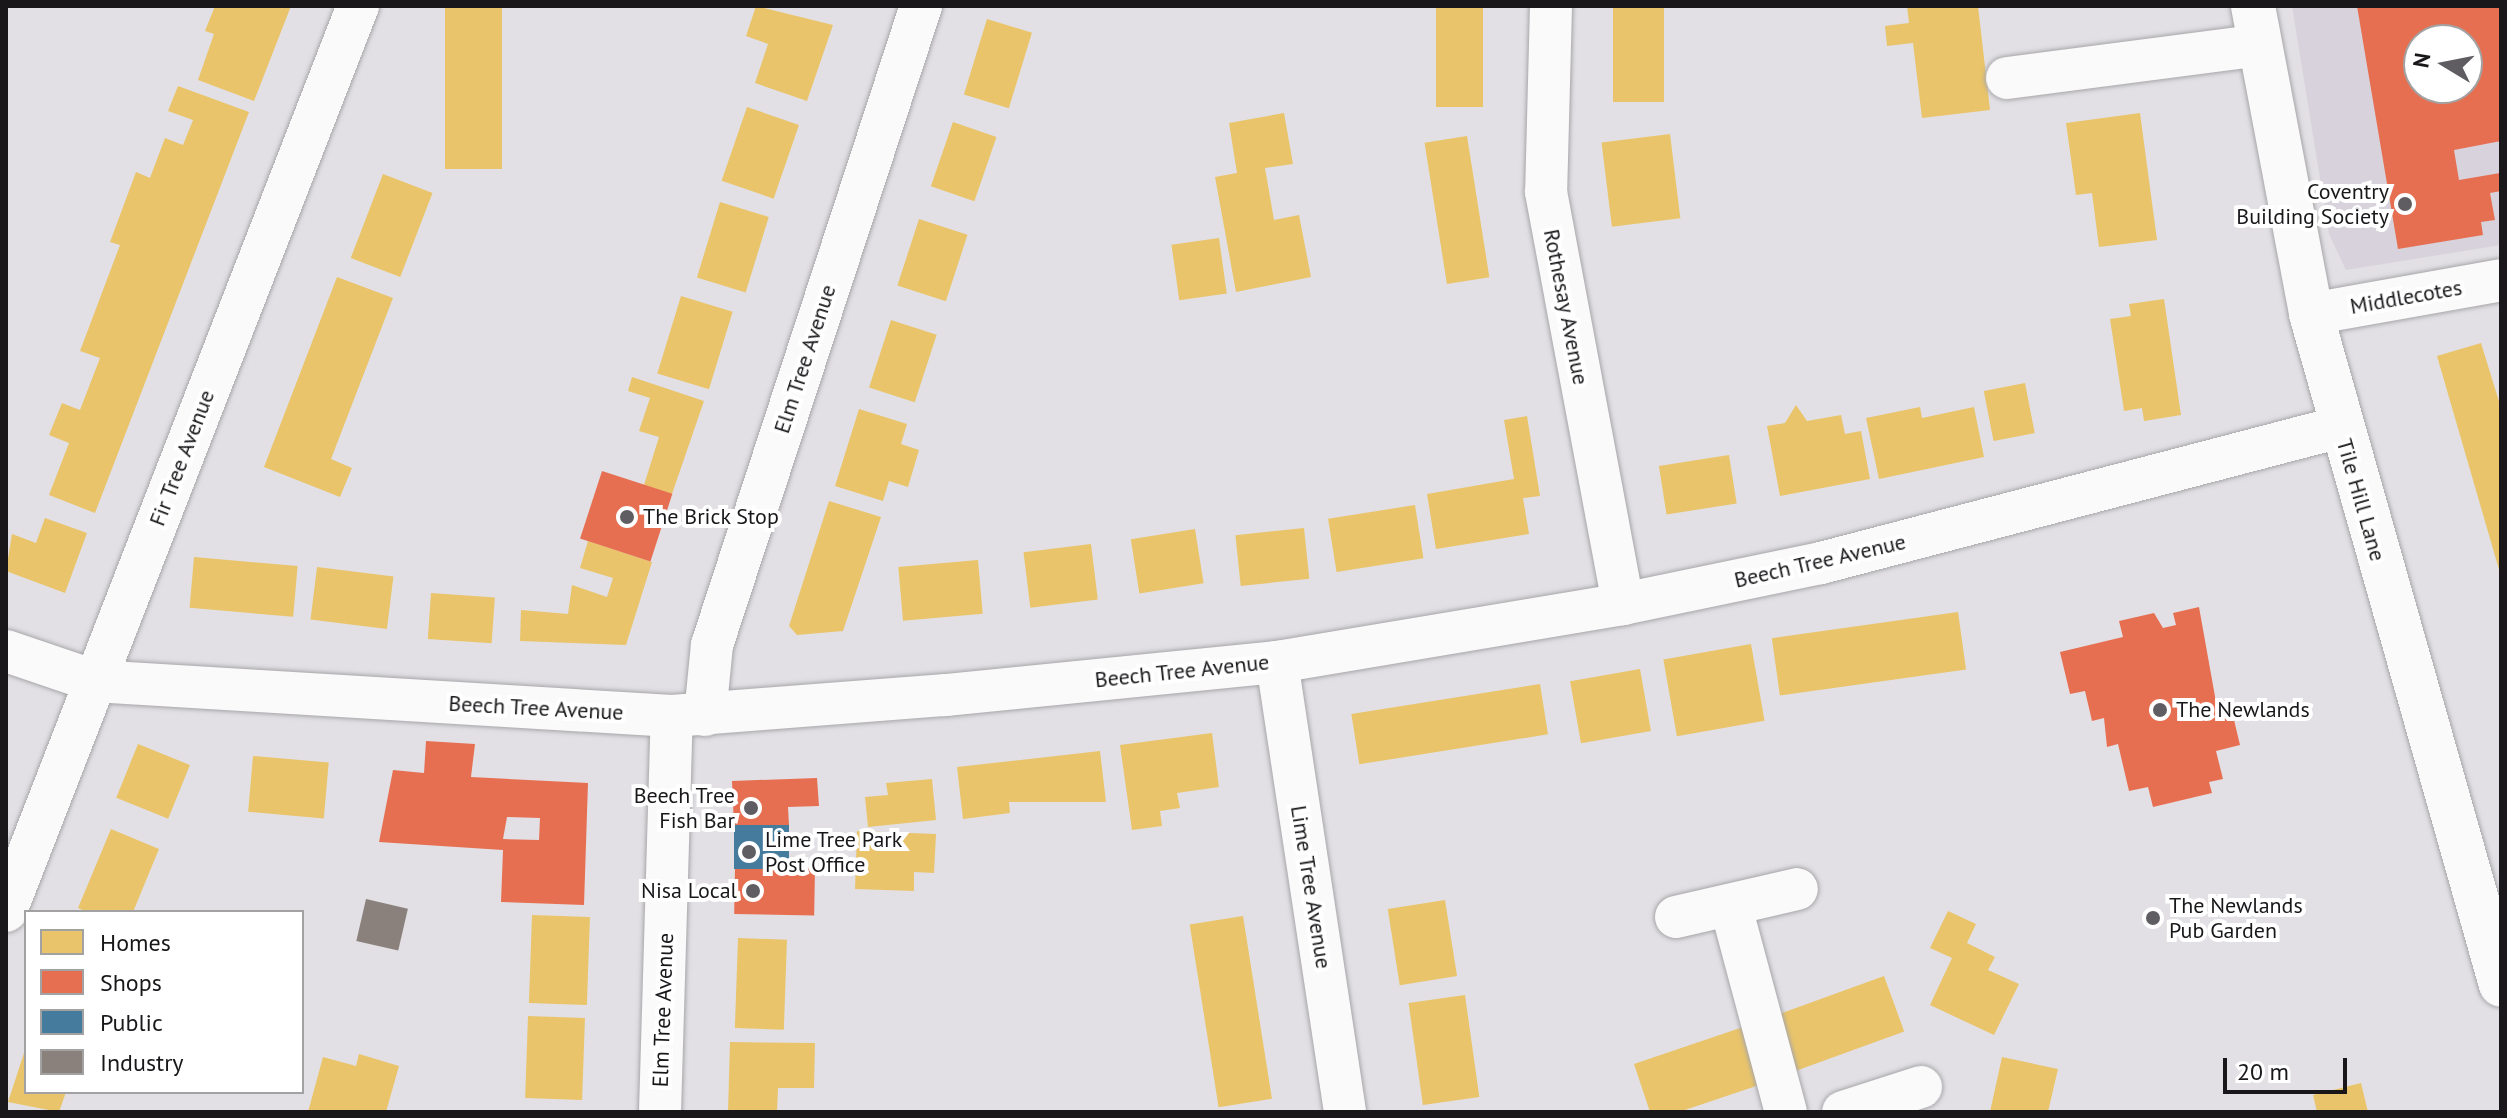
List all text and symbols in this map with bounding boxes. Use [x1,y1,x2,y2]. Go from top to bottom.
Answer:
north arrow [2403,24,2483,104]
text: N [2406,51,2436,70]
place label: Coventry Building Society [2236,178,2389,230]
marker: Coventry Building Society [2396,195,2414,213]
street label: Rothesay Avenue [1538,226,1594,388]
street label: Middlecotes [2348,274,2464,320]
street label: Elm Tree Avenue [768,281,842,437]
street label: Fir Tree Avenue [144,386,220,530]
street label: Tile Hill Lane [2331,436,2391,564]
place label: The Brick Stop [643,504,779,530]
marker: The Brick Stop [618,508,636,526]
street label: Beech Tree Avenue [1731,528,1909,594]
street label: Beech Tree Avenue [1093,649,1271,693]
street label: Beech Tree Avenue [447,690,625,726]
place label: The Newlands [2176,697,2310,723]
marker: The Newlands [2151,701,2169,719]
place label: Beech Tree Fish Bar [633,782,735,834]
marker: Beech Tree Fish Bar [742,799,760,817]
street label: Lime Tree Avenue [1285,803,1337,971]
place label: Lime Tree Park Post Office [765,826,903,878]
marker: Lime Tree Park Post Office [740,843,758,861]
place label: Nisa Local [641,878,737,904]
marker: Nisa Local [744,882,762,900]
place label: The Newlands Pub Garden [2169,892,2303,944]
marker: The Newlands Pub Garden [2144,909,2162,927]
legend [24,910,304,1094]
text: Homes [100,927,171,958]
street label: Elm Tree Avenue [647,932,679,1088]
text: Shops [100,967,162,998]
text: Public [100,1007,163,1038]
scale bar [2227,1042,2351,1092]
text: Industry [100,1047,184,1078]
text: 20 m [2237,1056,2289,1087]

